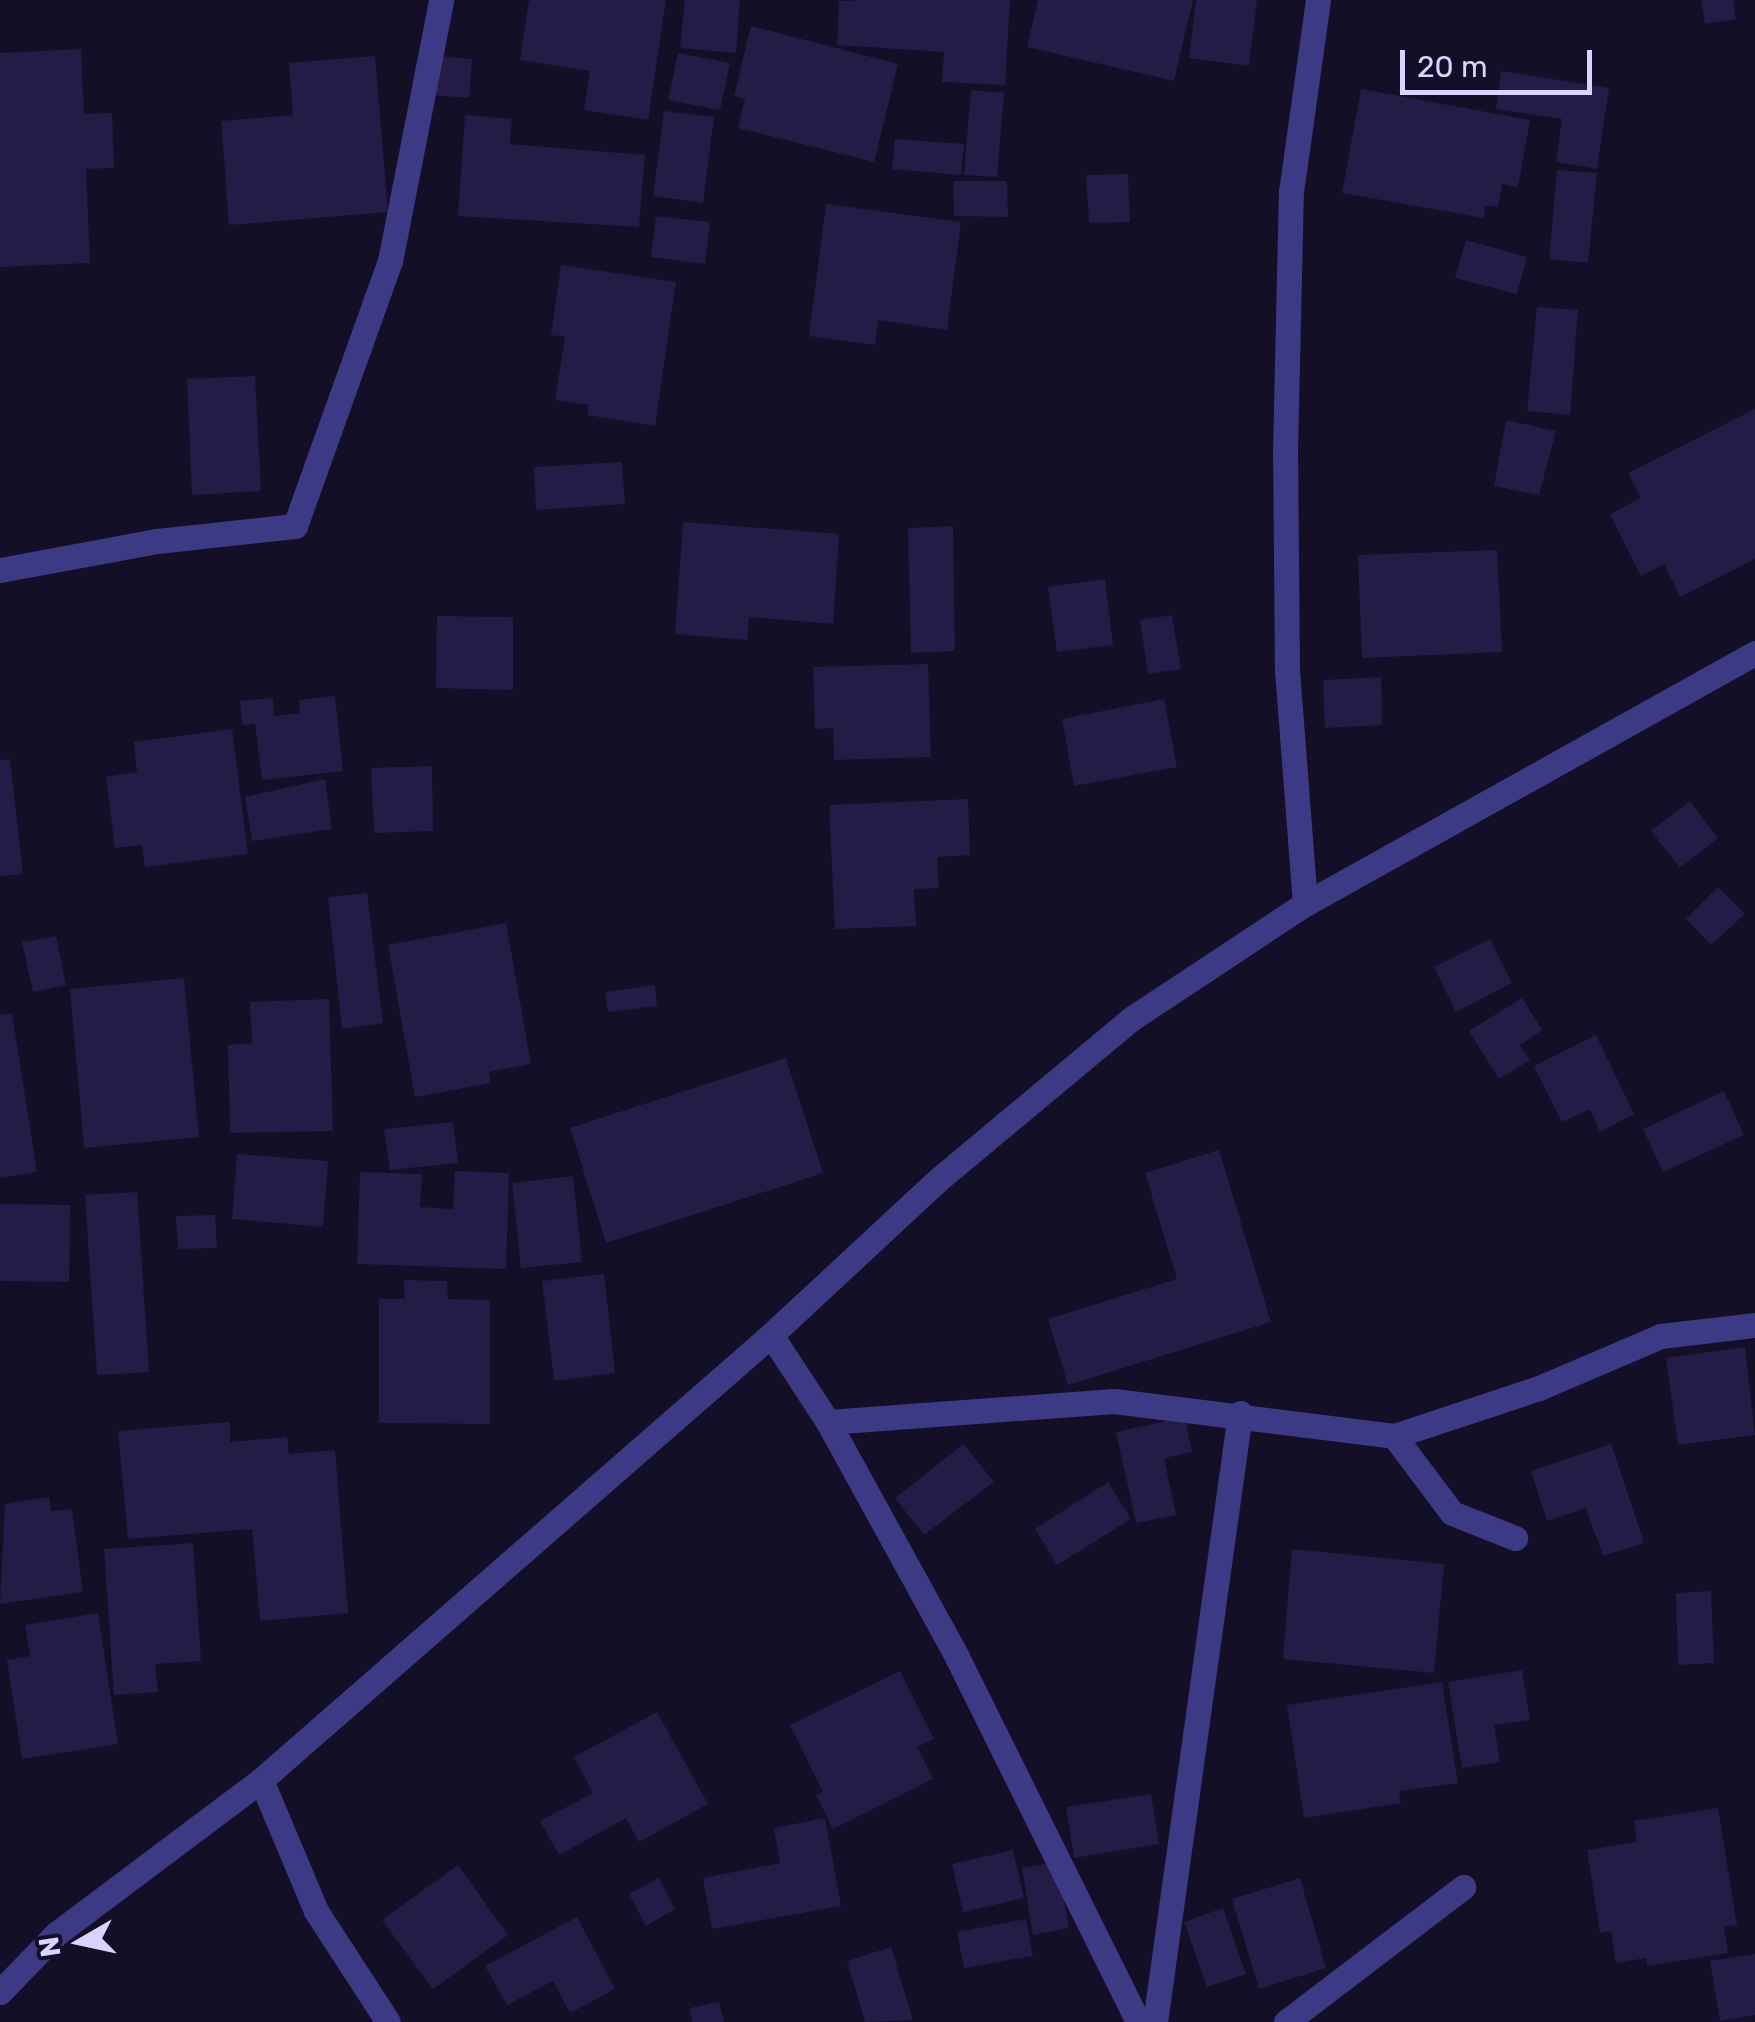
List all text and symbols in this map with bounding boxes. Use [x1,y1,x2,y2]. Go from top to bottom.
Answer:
scale bar [1405,30,1598,92]
text: 20 m [1417,49,1488,85]
north arrow [30,1892,130,1992]
text: N [32,1934,68,1959]

